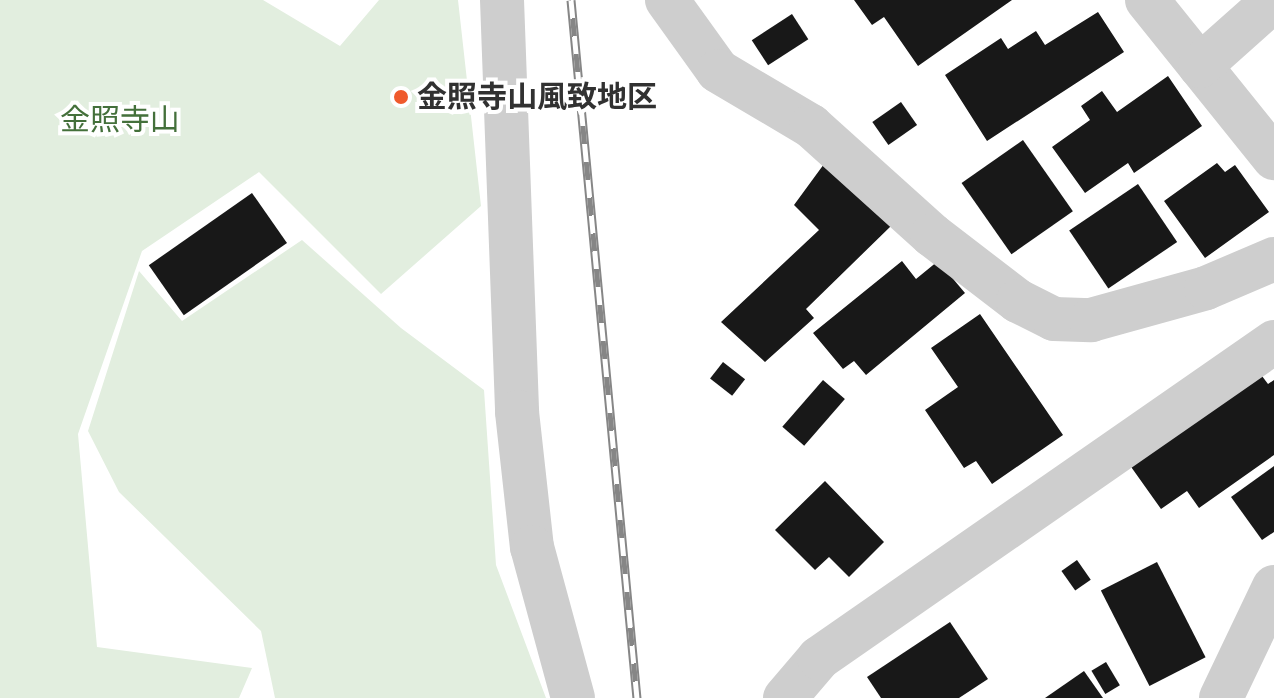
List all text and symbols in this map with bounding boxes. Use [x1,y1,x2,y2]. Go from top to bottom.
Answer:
place label: 金照寺山風致地区 [417,79,657,115]
marker: 金照寺山風致地区 [392,88,410,106]
park label: 金照寺山 [60,102,180,138]

